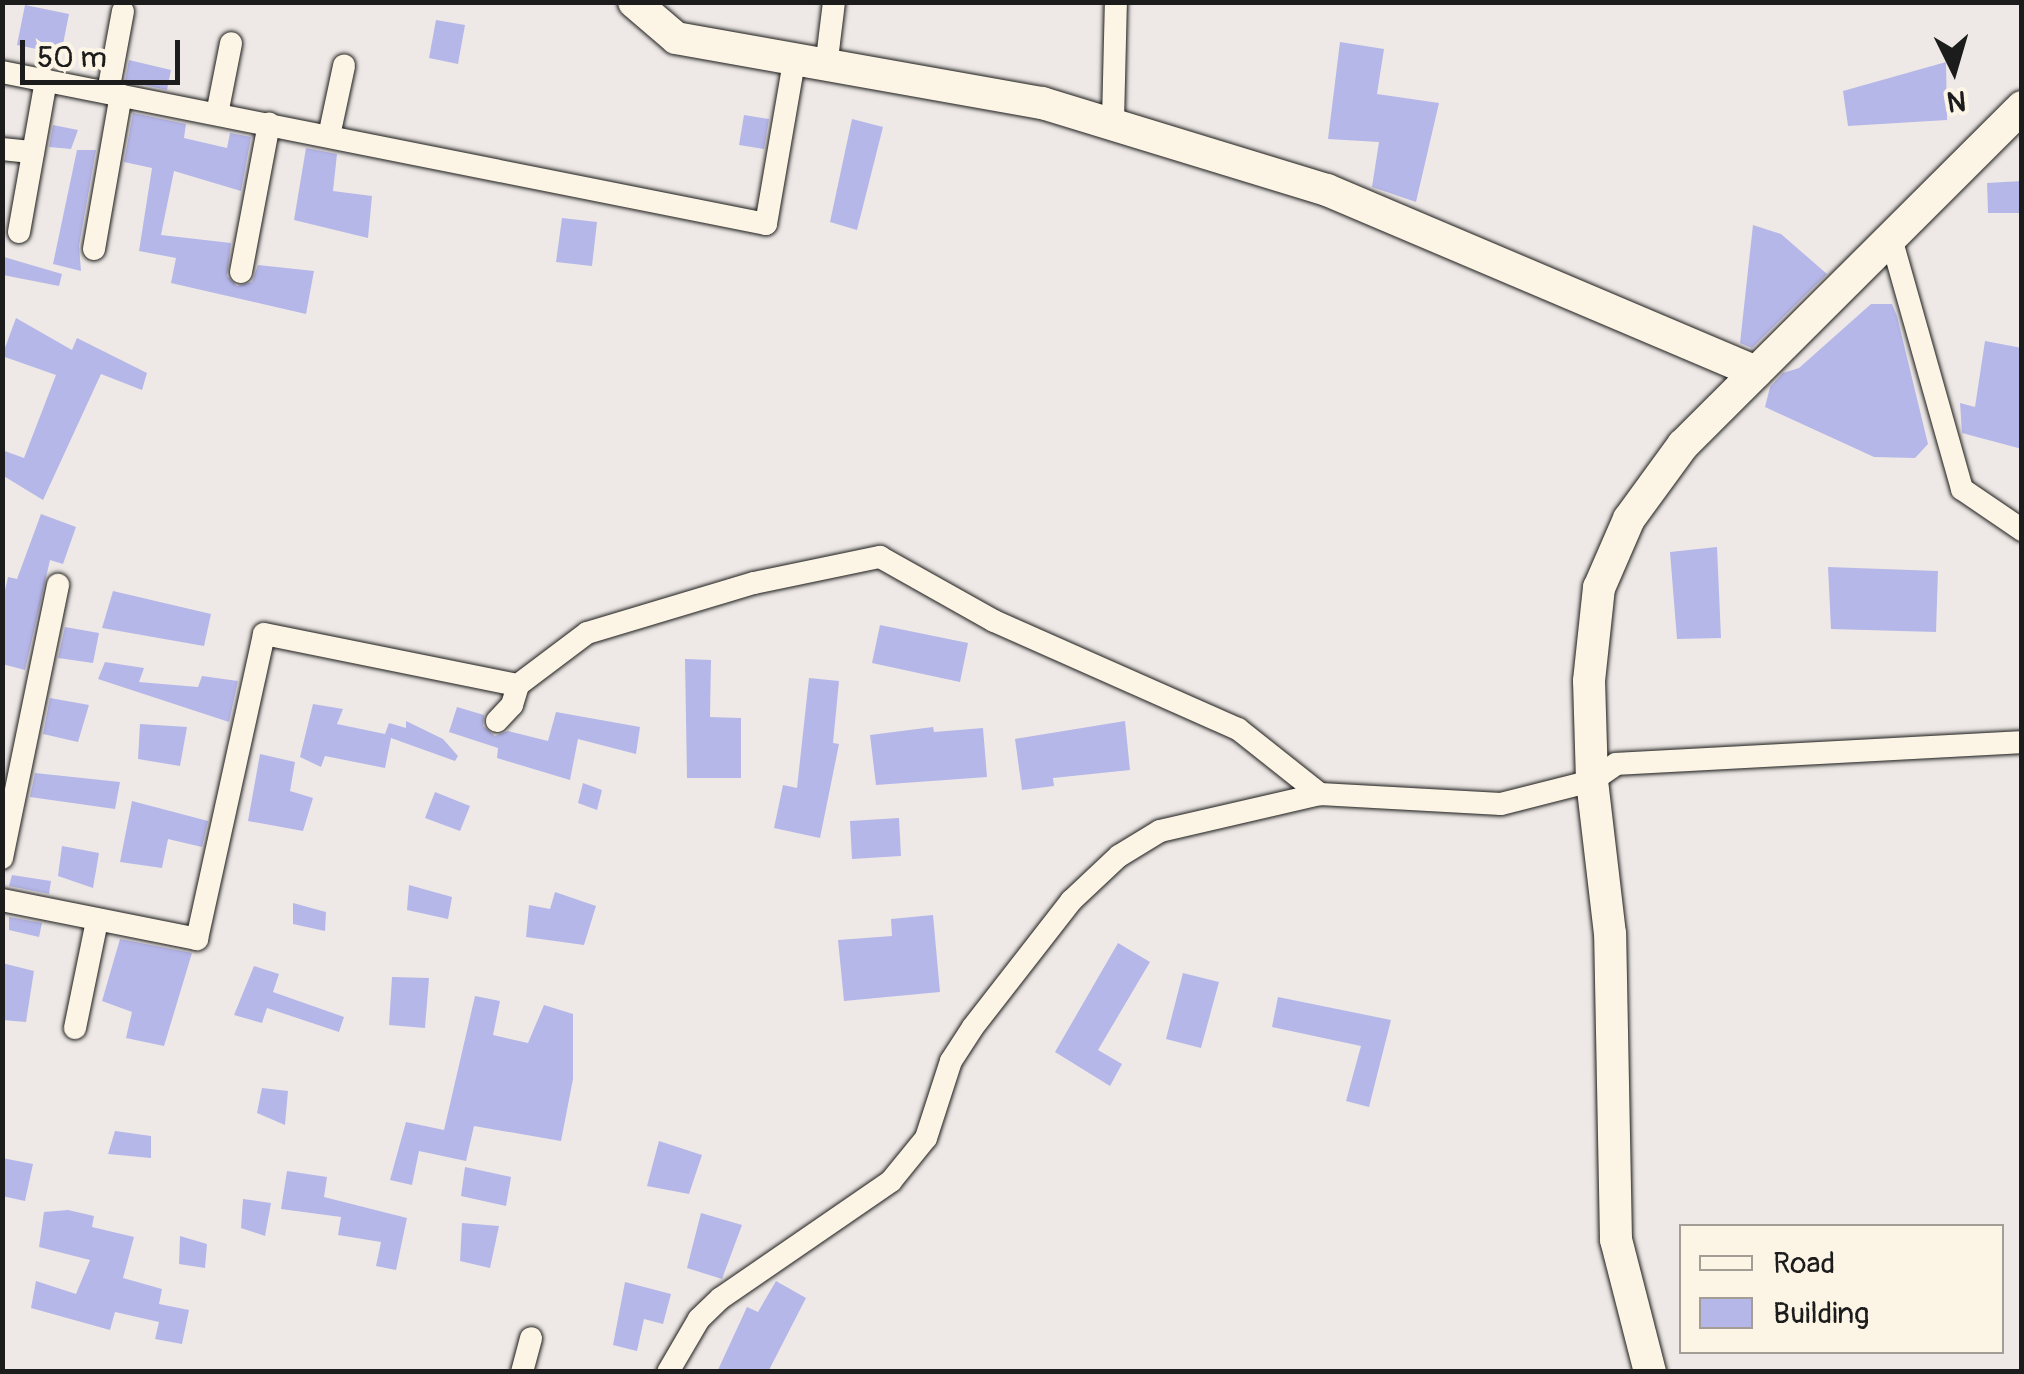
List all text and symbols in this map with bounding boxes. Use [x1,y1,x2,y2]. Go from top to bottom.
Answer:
scale bar [25,20,185,82]
north arrow [1904,20,2004,120]
text: 50 m [37,39,107,76]
text: N [1946,82,1968,119]
legend [1679,1224,2004,1354]
text: Road [1773,1245,1835,1282]
text: Building [1773,1295,1869,1332]

